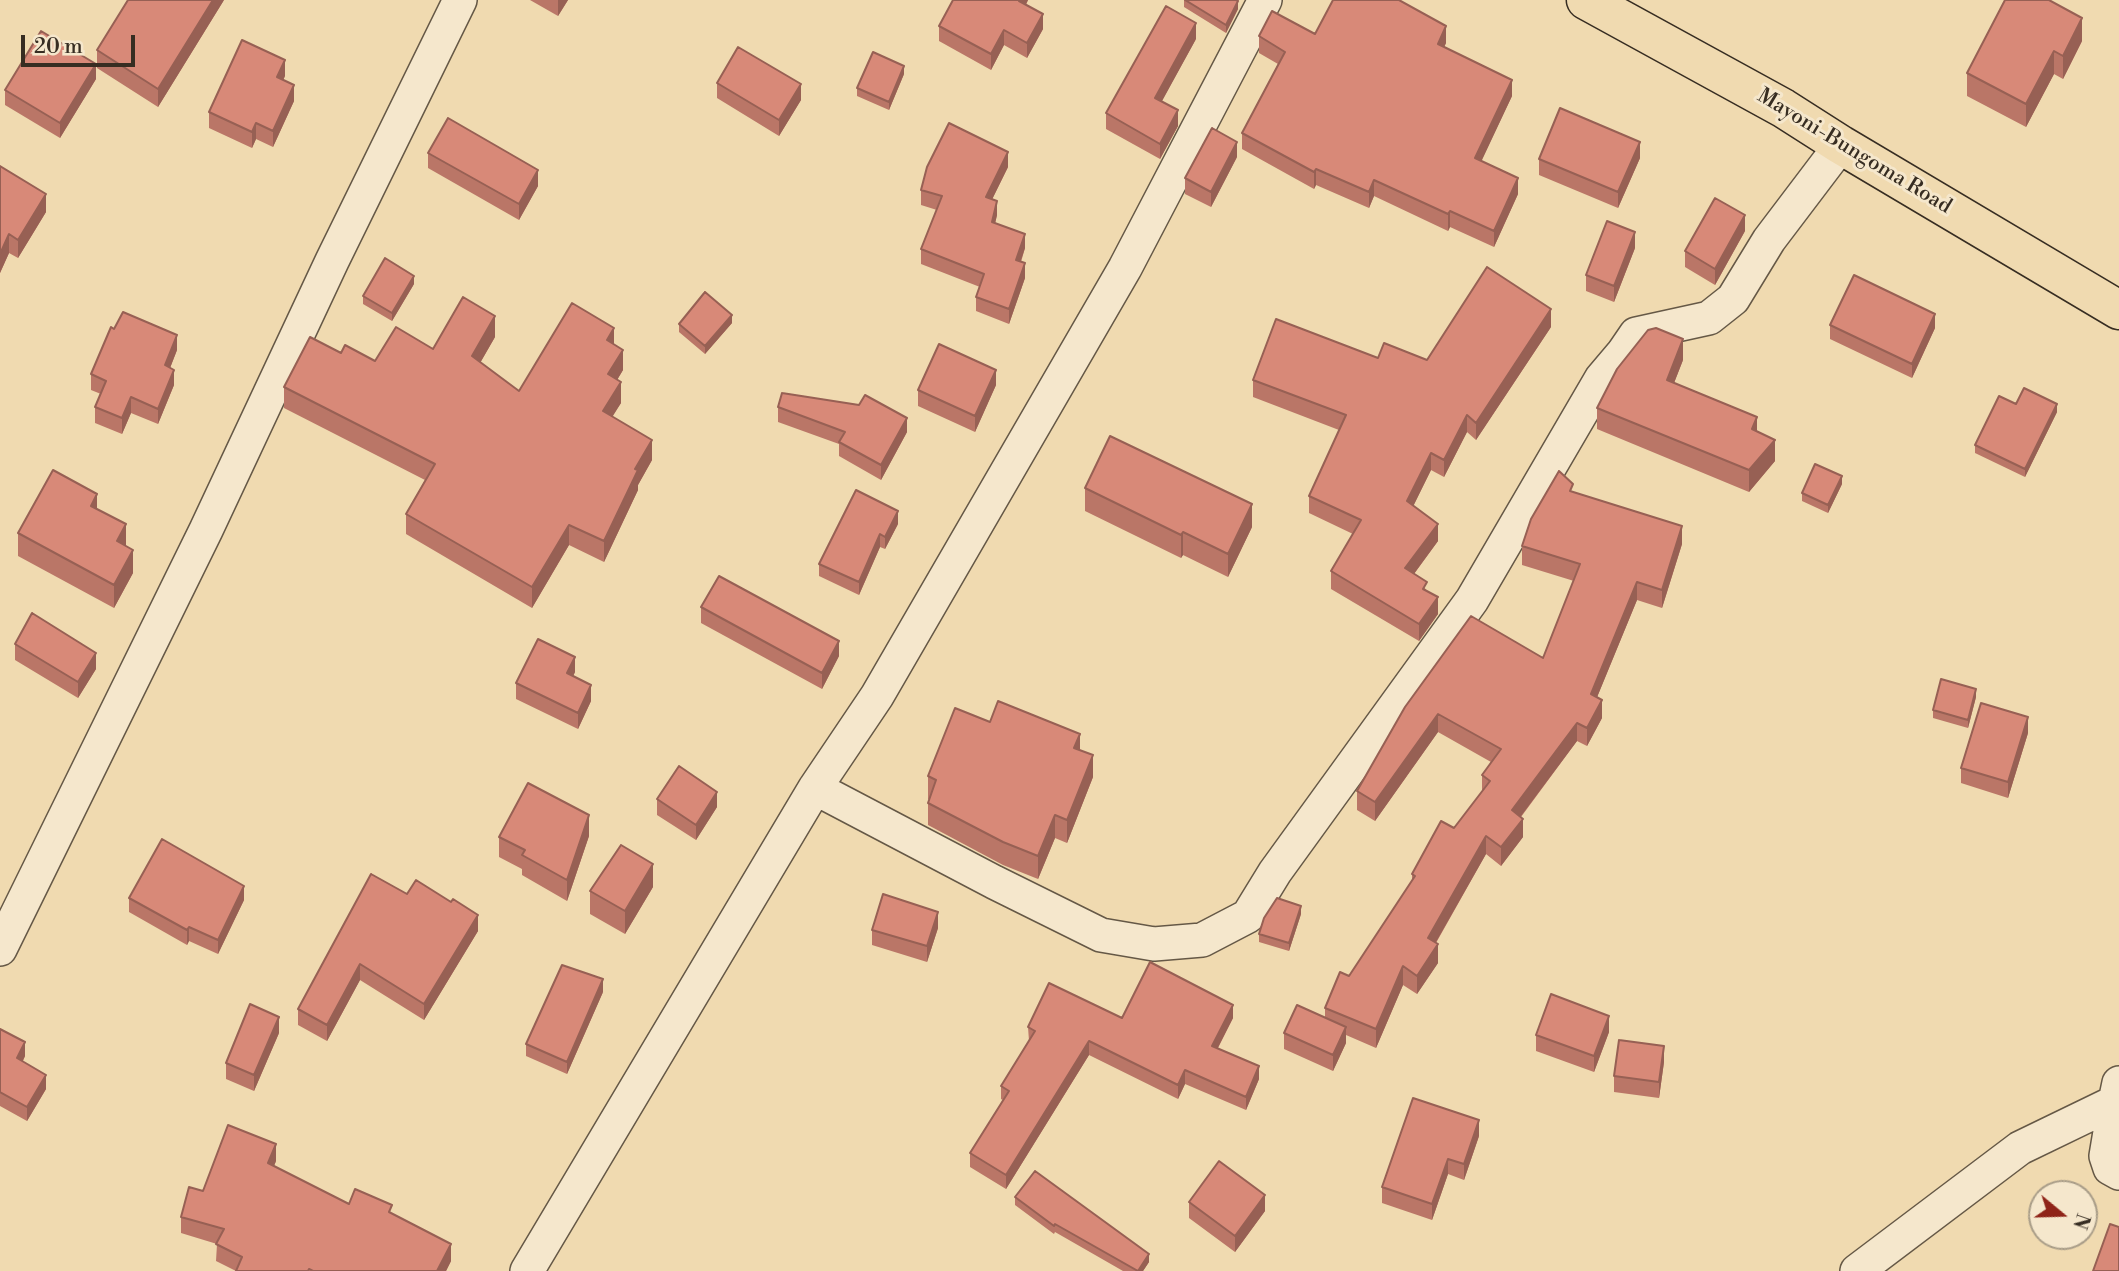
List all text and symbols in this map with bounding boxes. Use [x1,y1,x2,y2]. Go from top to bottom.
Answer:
scale bar [24,21,138,65]
text: 20 m [34,34,83,60]
street label: Mayoni-Bungoma Road [1752,84,1956,220]
north arrow [2028,1180,2098,1250]
text: N [2067,1210,2095,1232]

